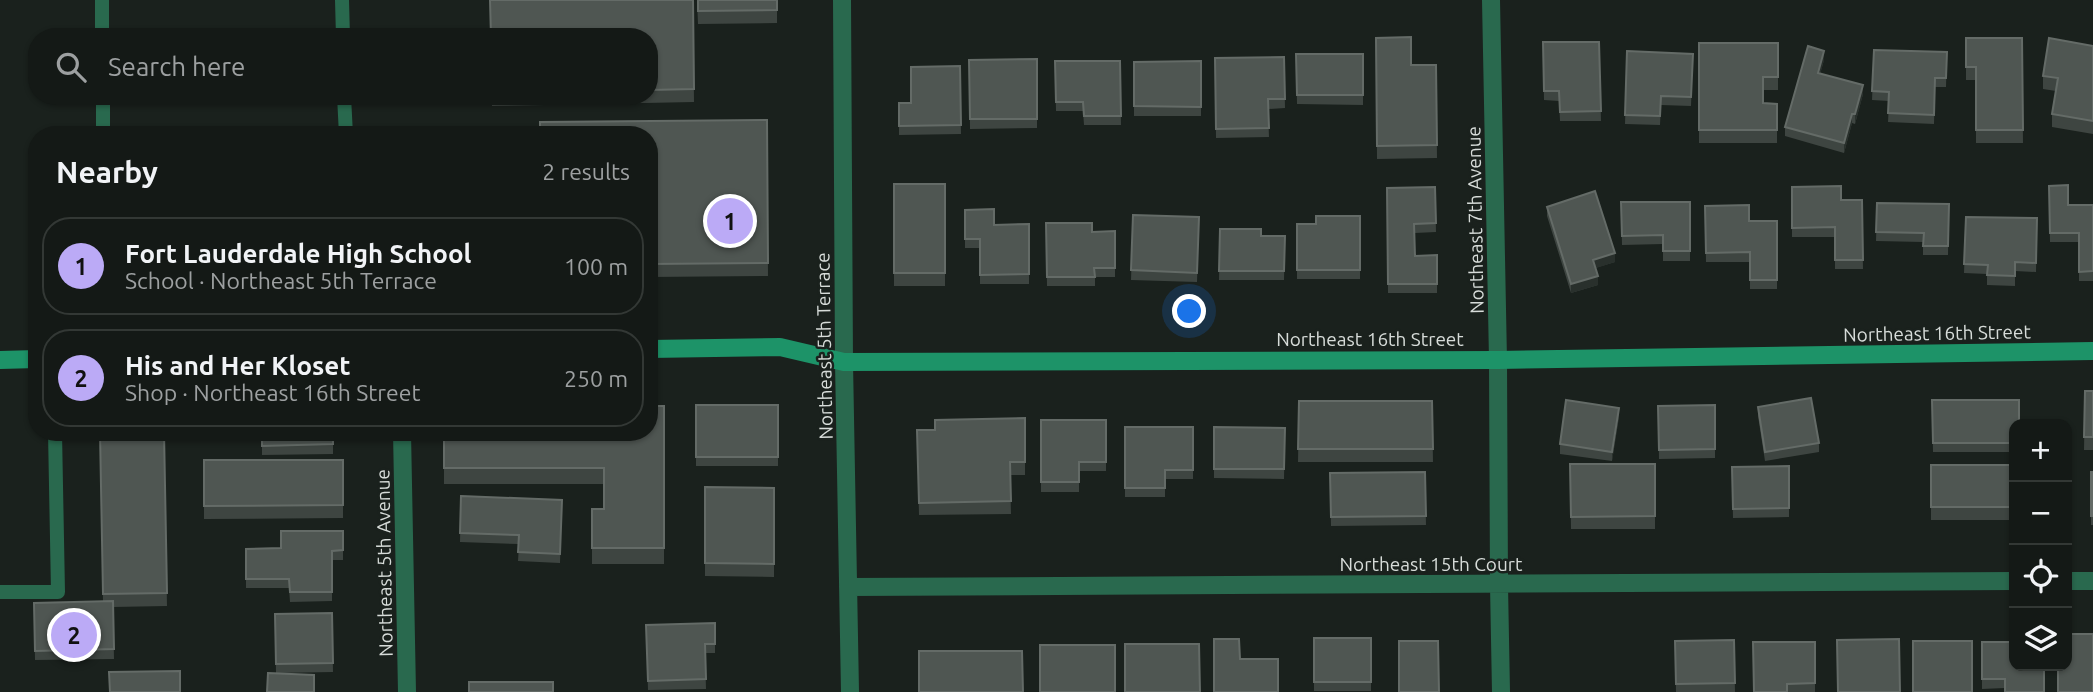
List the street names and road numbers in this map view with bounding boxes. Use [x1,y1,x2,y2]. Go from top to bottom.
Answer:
street label: Northeast 7th Avenue [1462,126,1488,314]
street label: Northeast 5th Terrace [811,252,837,440]
street label: Northeast 16th Street [1843,320,2032,346]
street label: Northeast 16th Street [1276,328,1464,350]
street label: Northeast 5th Avenue [371,469,397,657]
street label: Northeast 15th Court [1340,553,1523,575]

